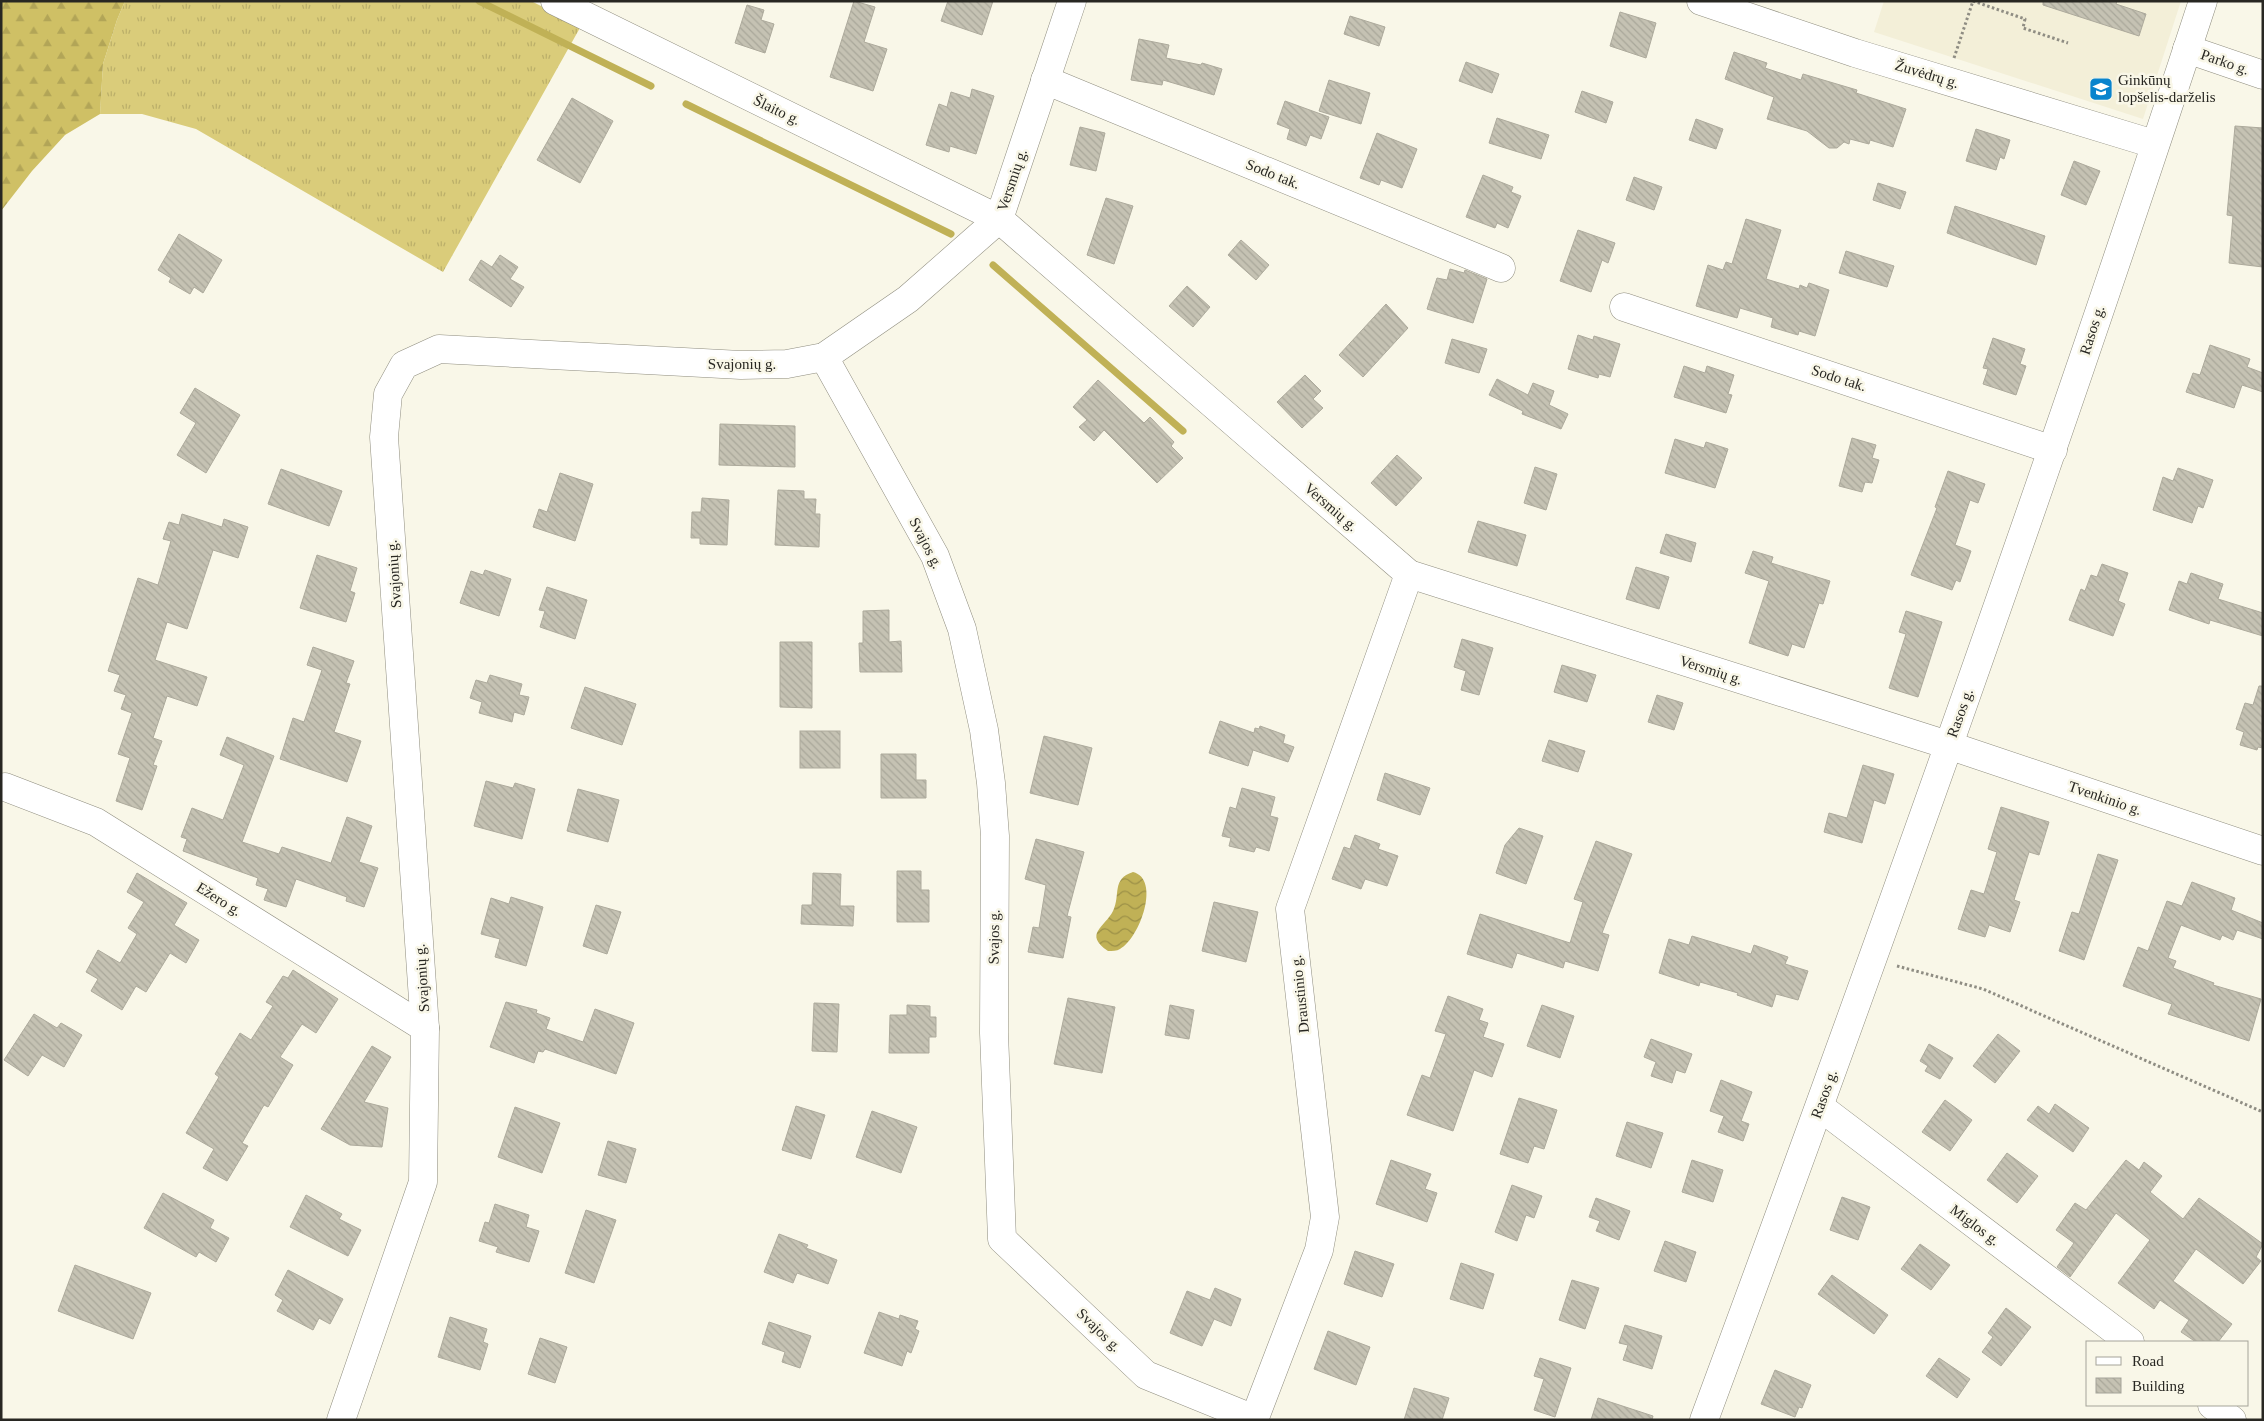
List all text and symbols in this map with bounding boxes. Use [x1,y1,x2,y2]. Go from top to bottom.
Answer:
street label: Parko g. [2199,46,2251,78]
street label: Žuvėdrų g. [1893,57,1961,91]
place label: Ginkūnų lopšelis-darželis [2118,72,2216,105]
school or university icon: Ginkūnų lopšelis-darželis [2088,76,2114,102]
street label: Šlaito g. [751,92,803,128]
street label: Versmių g. [994,147,1030,213]
street label: Sodo tak. [1244,156,1302,192]
street label: Rasos g. [2077,303,2107,357]
street label: Svajonių g. [708,356,776,372]
street label: Sodo tak. [1810,362,1868,394]
street label: Versmių g. [1301,480,1361,534]
street label: Svajos g. [906,515,946,571]
street label: Svajonių g. [384,539,404,609]
street label: Versmių g. [1678,652,1744,688]
street label: Rasos g. [1944,686,1976,740]
street label: Tvenkinio g. [2066,778,2144,818]
street label: Ežero g. [194,879,244,919]
street label: Svajos g. [986,909,1002,965]
street label: Svajonių g. [412,943,432,1013]
street label: Draustinio g. [1288,954,1312,1034]
street label: Rasos g. [1808,1067,1840,1121]
street label: Miglos g. [1947,1201,2003,1249]
street label: Svajos g. [1074,1305,1124,1355]
legend [2086,1341,2249,1406]
text: Road [2132,1353,2164,1369]
text: Building [2132,1378,2185,1394]

